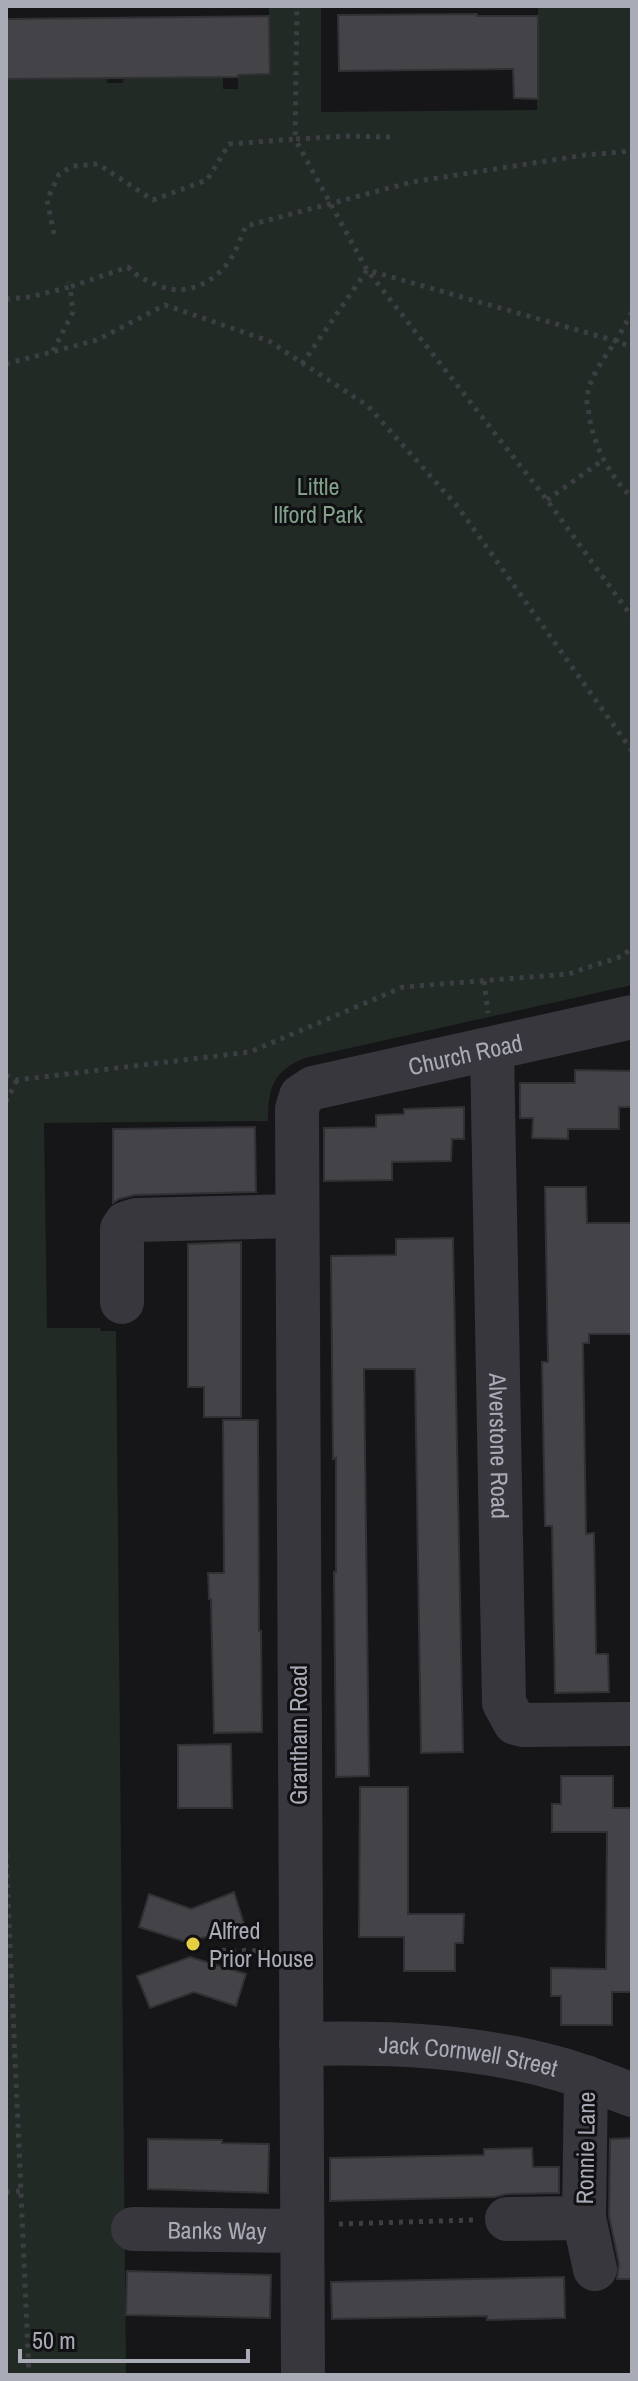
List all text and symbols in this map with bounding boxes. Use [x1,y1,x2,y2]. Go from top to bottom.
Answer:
park label: Little Ilford Park [273,470,363,530]
street label: Church Road [405,1026,525,1082]
street label: Alverstone Road [482,1372,517,1519]
street label: Grantham Road [282,1665,314,1805]
place label: Alfred Prior House [208,1914,314,1974]
marker: Alfred Prior House [184,1935,202,1953]
street label: Jack Cornwell Street [378,2028,562,2084]
street label: Ronnie Lane [568,2091,602,2205]
street label: Banks Way [167,2213,267,2247]
scale bar [20,2313,248,2363]
text: 50 m [32,2324,76,2356]

